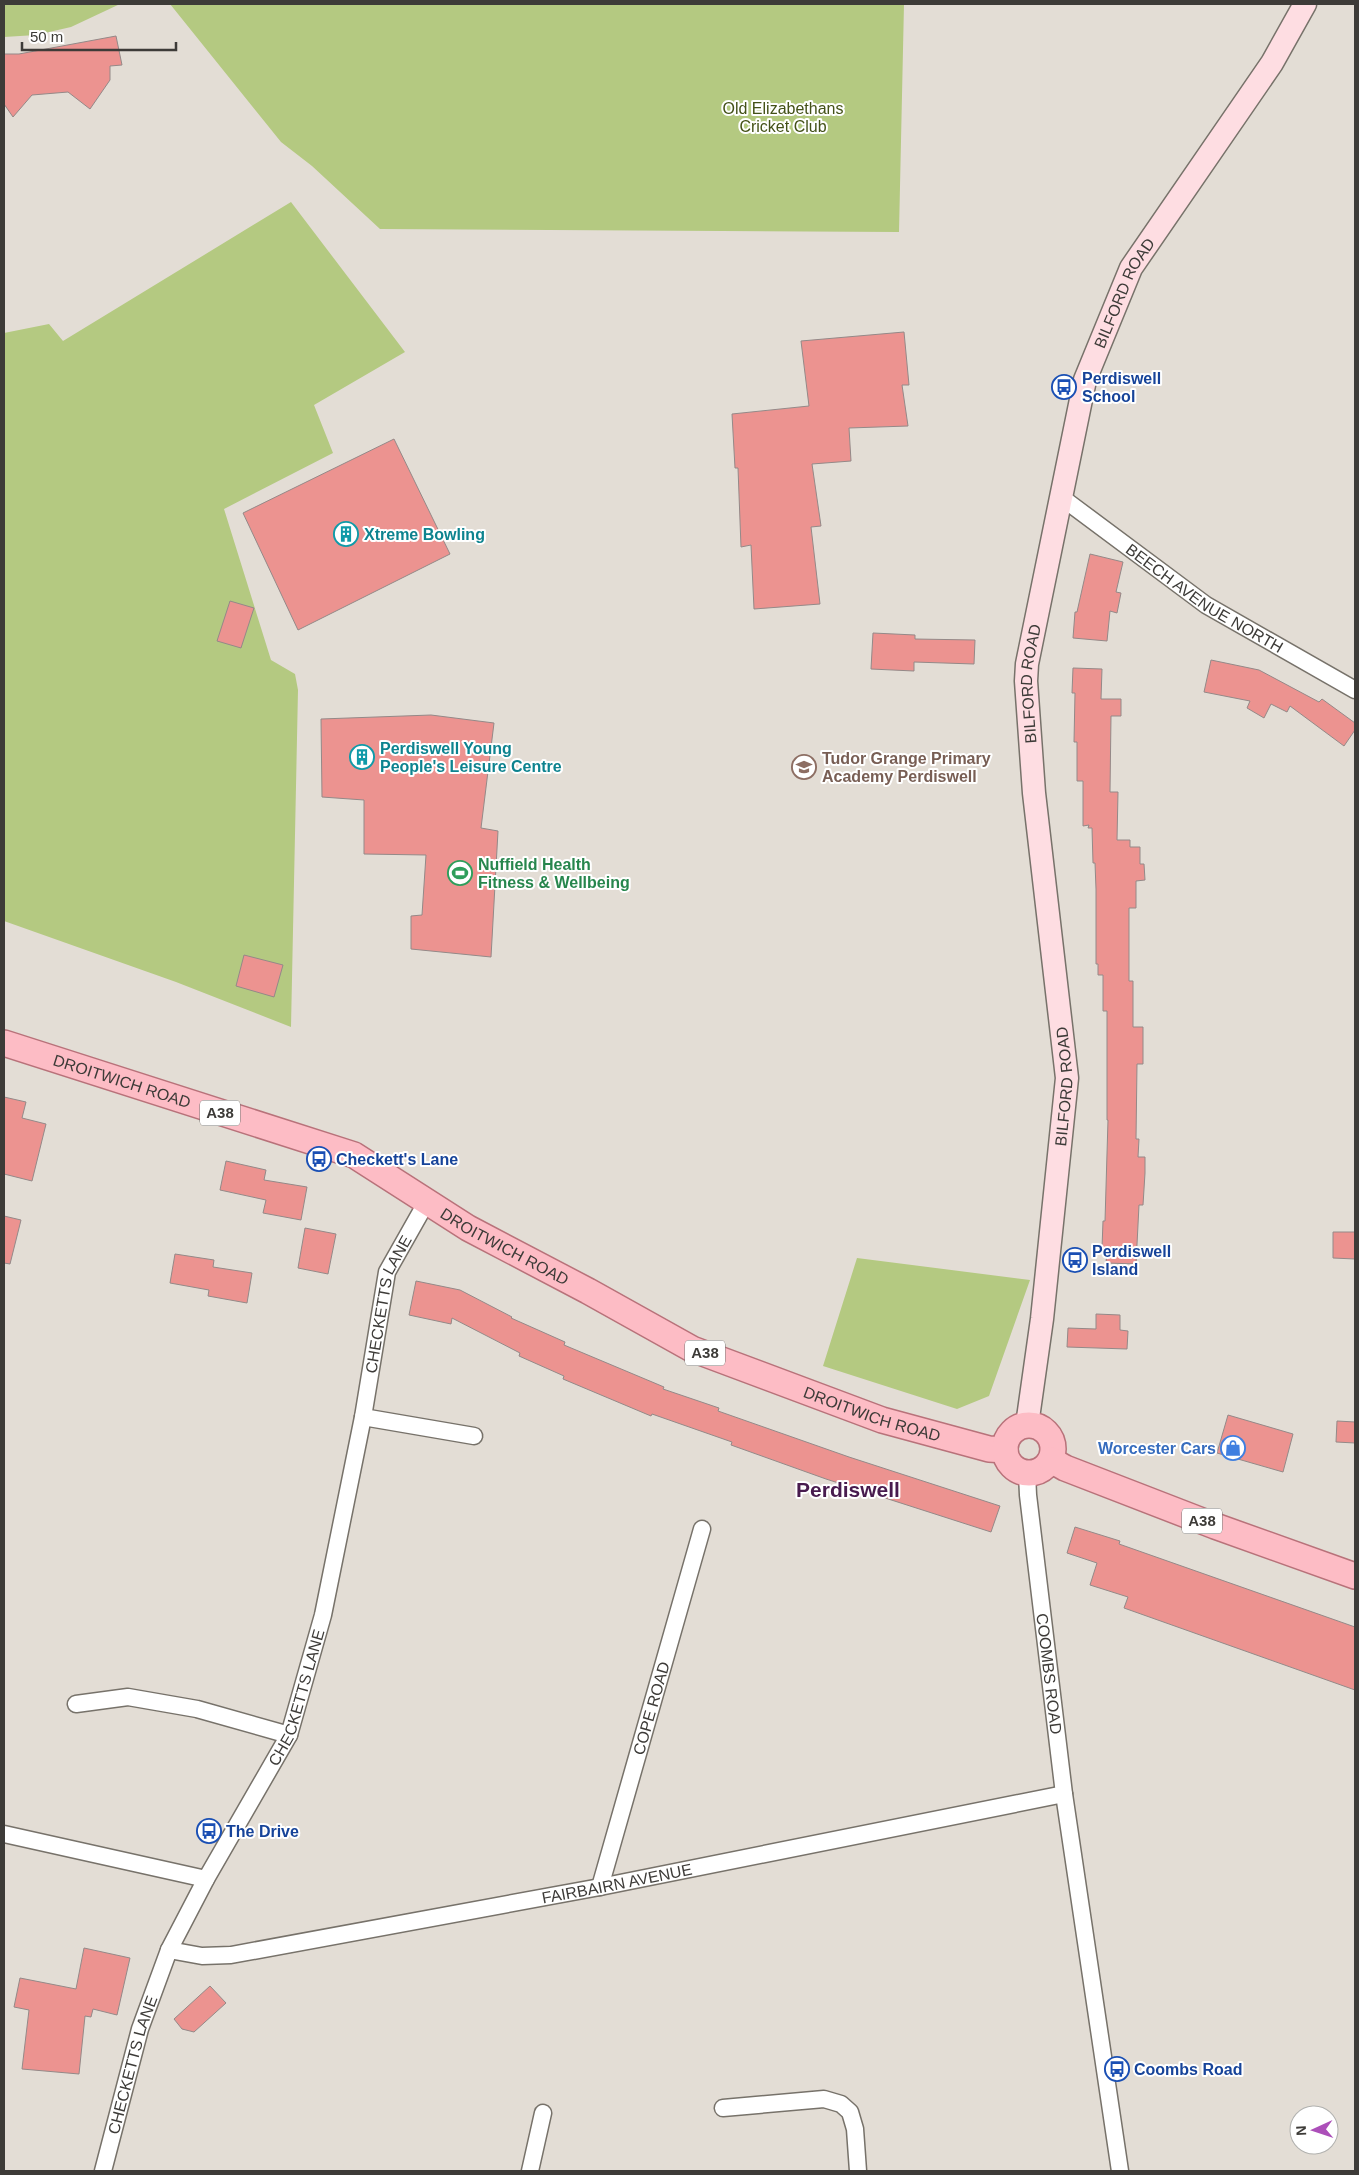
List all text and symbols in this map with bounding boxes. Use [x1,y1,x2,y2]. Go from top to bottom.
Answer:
scale bar [22,20,176,52]
text: 50 m [30,28,63,45]
park label: Old Elizabethans Cricket Club [723,100,843,135]
street label: BILFORD ROAD [1091,235,1158,351]
place label: Perdiswell School [1082,370,1161,405]
bus stop icon: Perdiswell School [1051,374,1077,400]
building icon: Xtreme Bowling [333,521,359,547]
place label: Xtreme Bowling [364,526,485,543]
street label: BEECH AVENUE NORTH [1123,541,1286,656]
street label: BILFORD ROAD [1018,623,1044,744]
place label: Perdiswell Young People's Leisure Centre [380,740,562,775]
building icon: Perdiswell Young People's Leisure Centre [349,744,375,770]
place label: Tudor Grange Primary Academy Perdiswell [822,750,991,785]
school or university icon: Tudor Grange Primary Academy Perdiswell [791,754,817,780]
place label: Nuffield Health Fitness & Wellbeing [478,856,630,891]
sports icon: Nuffield Health Fitness & Wellbeing [447,860,473,886]
street label: BILFORD ROAD [1052,1026,1076,1147]
street label: DROITWICH ROAD [51,1051,193,1111]
road number: A38 [200,1100,240,1126]
bus stop icon: Checkett's Lane [306,1146,332,1172]
place label: Checkett's Lane [336,1151,458,1168]
street label: DROITWICH ROAD [437,1205,572,1288]
street label: CHECKETTS LANE [362,1233,415,1375]
place label: Perdiswell Island [1092,1243,1171,1278]
bus stop icon: Perdiswell Island [1062,1247,1088,1273]
road number: A38 [685,1340,725,1366]
street label: DROITWICH ROAD [801,1383,942,1444]
shop icon: Worcester Cars [1220,1435,1246,1461]
place label: Worcester Cars [1098,1440,1216,1457]
district label: Perdiswell [796,1478,900,1501]
road number: A38 [1182,1508,1222,1534]
street label: COOMBS ROAD [1033,1612,1065,1735]
street label: CHECKETTS LANE [265,1628,327,1769]
street label: COPE ROAD [630,1660,673,1757]
bus stop icon: The Drive [196,1818,222,1844]
place label: The Drive [226,1823,299,1840]
street label: FAIRBAIRN AVENUE [540,1861,694,1907]
street label: CHECKETTS LANE [105,1994,160,2136]
bus stop icon: Coombs Road [1104,2056,1130,2082]
place label: Coombs Road [1134,2061,1242,2078]
north arrow [1289,2105,1339,2155]
text: N [1293,2125,1309,2136]

